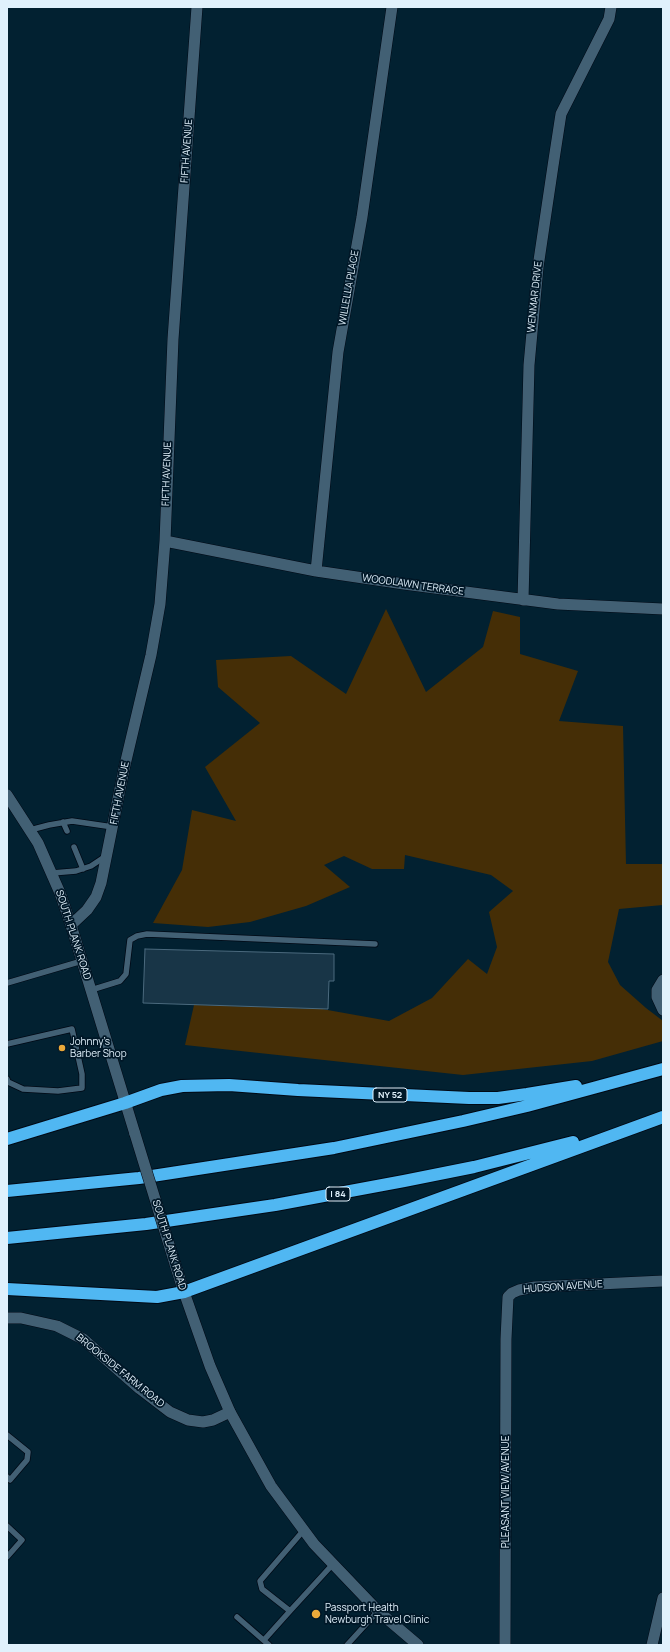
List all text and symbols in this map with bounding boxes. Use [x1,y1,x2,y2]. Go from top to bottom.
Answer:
street label: FIFTH AVENUE [179,119,195,183]
street label: WILLELLA PLACE [336,249,362,327]
street label: WENMAR DRIVE [525,261,545,333]
street label: FIFTH AVENUE [160,442,174,506]
street label: WOODLAWN TERRACE [361,572,465,598]
street label: FIFTH AVENUE [108,760,132,826]
street label: SOUTH PLANK ROAD [53,889,93,981]
place label: Johnny’s Barber Shop [70,1036,127,1060]
marker: Johnny’s Barber Shop [57,1043,67,1053]
road number: NY 52 [373,1088,407,1102]
road number: I 84 [326,1187,350,1201]
street label: SOUTH PLANK ROAD [150,1198,188,1292]
street label: HUDSON AVENUE [523,1278,603,1296]
street label: BROOKSIDE FARM ROAD [74,1332,166,1410]
street label: PLEASANT VIEW AVENUE [500,1436,512,1548]
place label: Passport Health Newburgh Travel Clinic [325,1602,429,1626]
marker: Passport Health Newburgh Travel Clinic [310,1608,322,1620]

